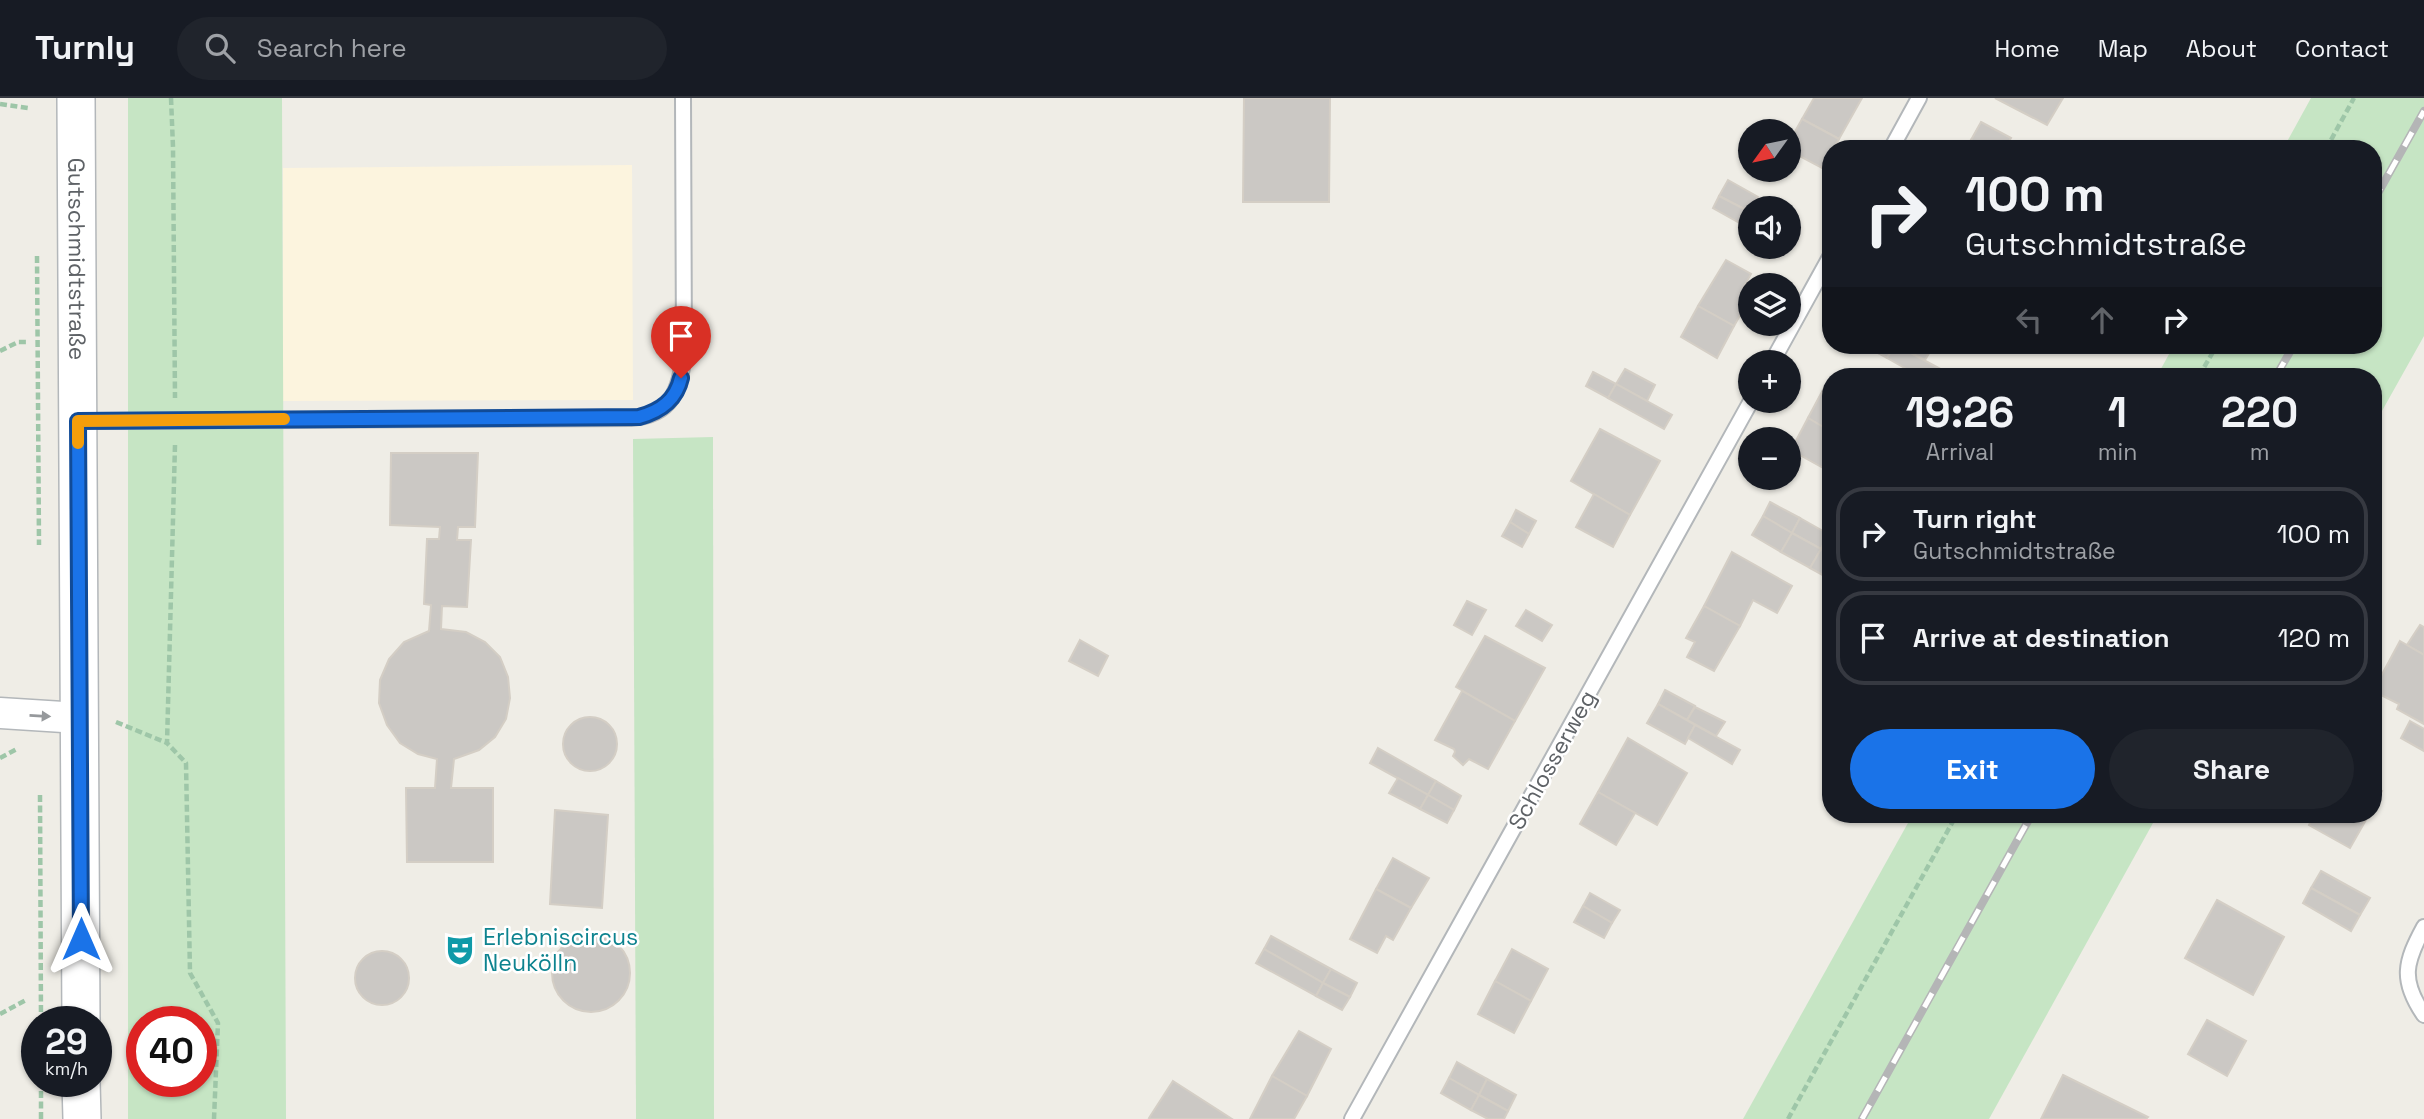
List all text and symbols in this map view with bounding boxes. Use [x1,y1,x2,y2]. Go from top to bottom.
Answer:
search box [177,17,667,80]
text: Turnly [35,27,135,69]
icon: search [201,29,239,67]
text: Search here [257,31,407,65]
text: Home [1994,33,2060,64]
text: Map [2098,33,2148,64]
text: About [2186,33,2257,64]
text: Contact [2295,33,2389,64]
north arrow [1738,119,1801,182]
map controls [1738,119,1801,490]
street label: Gutschmidtstraße [61,158,92,360]
text: 100 m [1965,163,2105,225]
icon: right [1850,168,1941,259]
button: sound [1738,196,1801,259]
text: Gutschmidtstraße [1965,224,2247,264]
button: layers [1738,273,1801,336]
icon: left [2010,301,2048,339]
icon: ahead [2083,301,2121,339]
icon: right [2156,301,2194,339]
pin [651,306,711,378]
icon: arrive [662,317,700,355]
button: + [1738,350,1801,413]
text: 19:26 [1906,386,2014,439]
text: 1 [2108,386,2127,439]
text: 220 [2221,386,2298,439]
button: − [1738,427,1801,490]
text: Arrival [1926,437,1994,467]
text: min [2098,437,2137,467]
text: m [2250,437,2270,467]
text: Turn right [1913,502,2037,536]
icon: right [1854,515,1892,553]
text: 100 m [2277,517,2350,551]
text: Gutschmidtstraße [1913,536,2116,566]
icon: arrive [1854,619,1892,657]
text: Arrive at destination [1913,621,2170,655]
text: 120 m [2278,621,2350,655]
street label: Schlosserweg [1501,685,1603,835]
one-way arrow [29,710,51,721]
button: Exit [1850,729,2095,809]
button: Share [2109,729,2354,809]
position arrow [44,902,118,976]
place label: Erlebniscircus Neukölln [483,922,638,978]
theatre icon: Erlebniscircus Neukölln [443,933,477,967]
speed limit sign: 40 [126,1006,217,1097]
text: 29 [45,1020,88,1064]
text: km/h [45,1057,88,1080]

